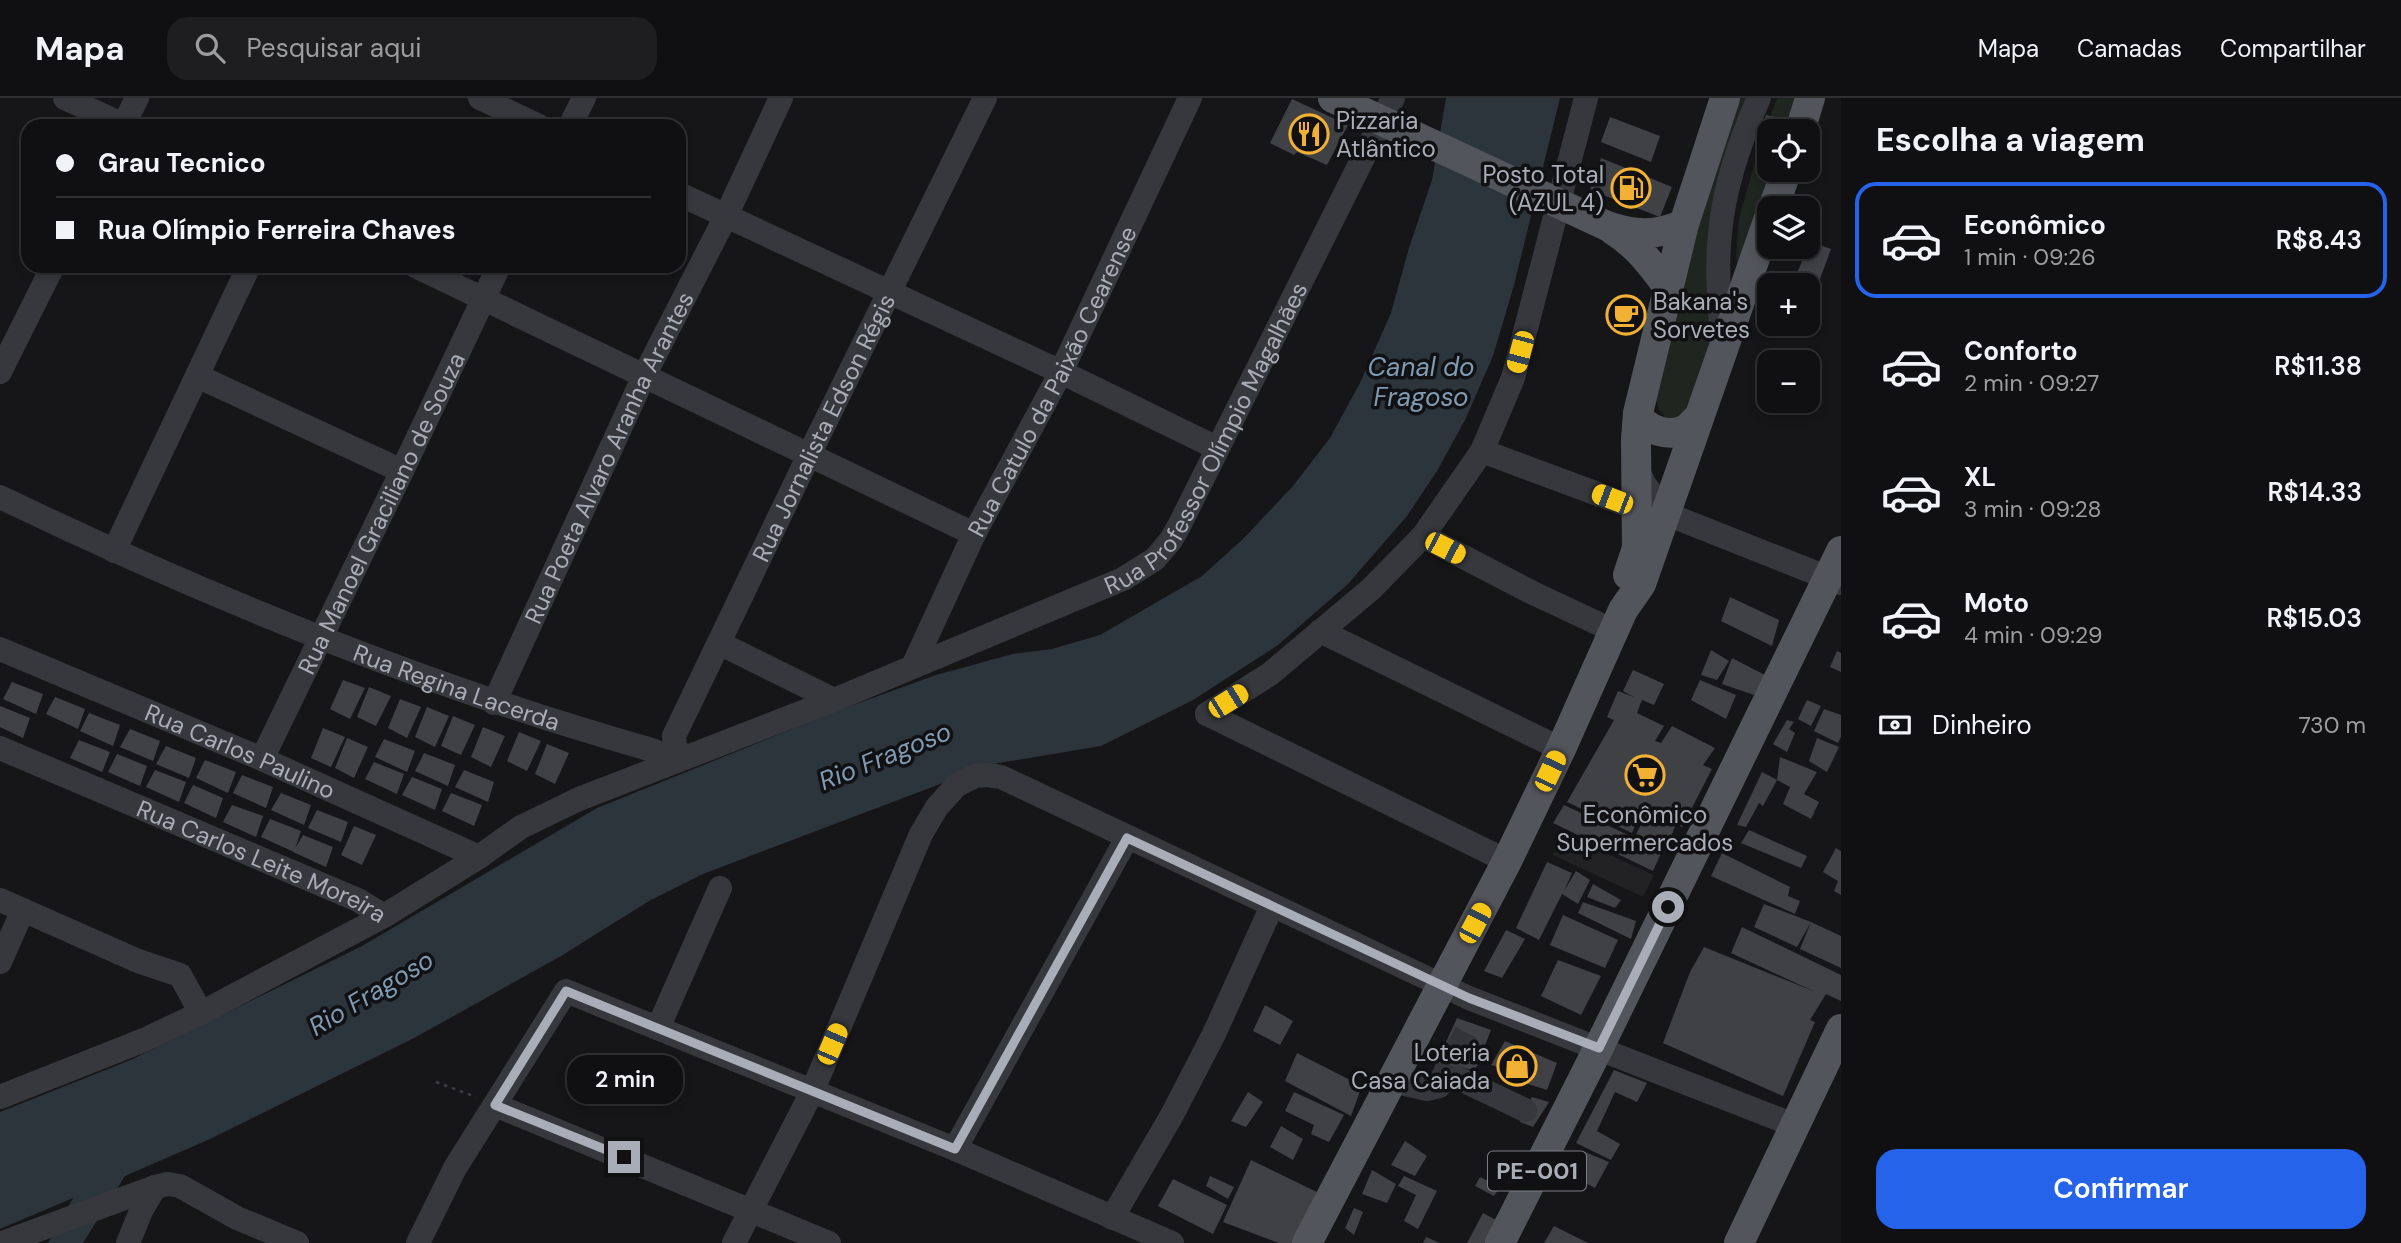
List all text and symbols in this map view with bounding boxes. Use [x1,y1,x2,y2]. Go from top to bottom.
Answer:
search box [167,17,657,80]
text: Mapa [35,27,125,70]
icon: search [191,29,229,67]
text: Pesquisar aqui [247,31,421,65]
text: Mapa [1978,33,2039,64]
text: Camadas [2077,33,2182,64]
text: Compartilhar [2220,33,2366,64]
place label: Pizzaria Atlântico [1336,105,1436,164]
restaurant icon: Pizzaria Atlântico [1288,113,1330,155]
map controls [1757,119,1820,413]
button: locate [1757,119,1820,182]
text: Escolha a viagem [1876,119,2145,161]
text: Grau Tecnico [98,146,266,180]
place label: Posto Total (AZUL 4) [1482,159,1604,218]
fuel station icon: Posto Total (AZUL 4) [1610,167,1652,209]
button: layers [1757,196,1820,259]
text: Econômico [1964,208,2106,242]
icon: car [1880,209,1943,272]
text: Rua Olímpio Ferreira Chaves [98,213,456,247]
street label: Rua Catulo da Paixão Cearense [960,221,1143,542]
text: R$8.43 [2276,223,2362,257]
text: 1 min · 09:26 [1964,242,2096,272]
button: + [1757,273,1820,336]
street label: Rua Professor Olímpio Magalhães [1099,277,1314,601]
street label: Rua Poeta Alvaro Aranha Arantes [517,286,700,629]
place label: Bakana's Sorvetes [1653,286,1750,345]
street label: Rua Jornalista Edson Régis [745,288,902,566]
cafe icon: Bakana's Sorvetes [1605,294,1647,336]
car [1505,329,1536,375]
text: Conforto [1964,334,2078,368]
icon: car [1880,335,1943,398]
street label: Rua Manoel Graciliano de Souza [290,347,471,679]
text: R$11.38 [2274,349,2362,383]
water label: Canal do Fragoso [1367,350,1475,414]
button: − [1757,350,1820,413]
text: 2 min · 09:27 [1964,368,2099,398]
text: XL [1964,460,1996,494]
icon: car [1880,461,1943,524]
text: R$14.33 [2267,475,2362,509]
car [1589,482,1636,516]
text: 3 min · 09:28 [1964,494,2101,524]
car [1422,529,1469,567]
text: Moto [1964,586,2029,620]
icon: car [1880,587,1943,650]
text: R$15.03 [2266,601,2362,635]
text: 4 min · 09:29 [1964,620,2102,650]
street label: Rua Regina Lacerda [349,636,564,737]
car [1205,681,1252,721]
street label: Rua Carlos Paulino [141,696,340,806]
icon: cash [1876,706,1914,744]
text: Dinheiro [1932,708,2032,742]
text: 730 m [2298,710,2366,740]
water label: Rio Fragoso [814,714,956,798]
car [1532,748,1569,794]
supermarket icon: Econômico Supermercados [1624,754,1666,796]
street label: Rua Carlos Leite Moreira [132,792,392,929]
place label: Econômico Supermercados [1557,799,1733,858]
route start [1652,891,1684,923]
car [1456,900,1495,946]
water label: Rio Fragoso [302,942,440,1044]
car [815,1021,850,1067]
place label: Loteria Casa Caiada [1351,1037,1490,1096]
shop icon: Loteria Casa Caiada [1496,1045,1538,1087]
callout: 2 min [566,1056,682,1104]
text: 2 min [595,1064,655,1094]
route end [608,1141,640,1173]
button: Confirmar [1876,1149,2366,1229]
road number: PE-001 [1488,1152,1586,1190]

